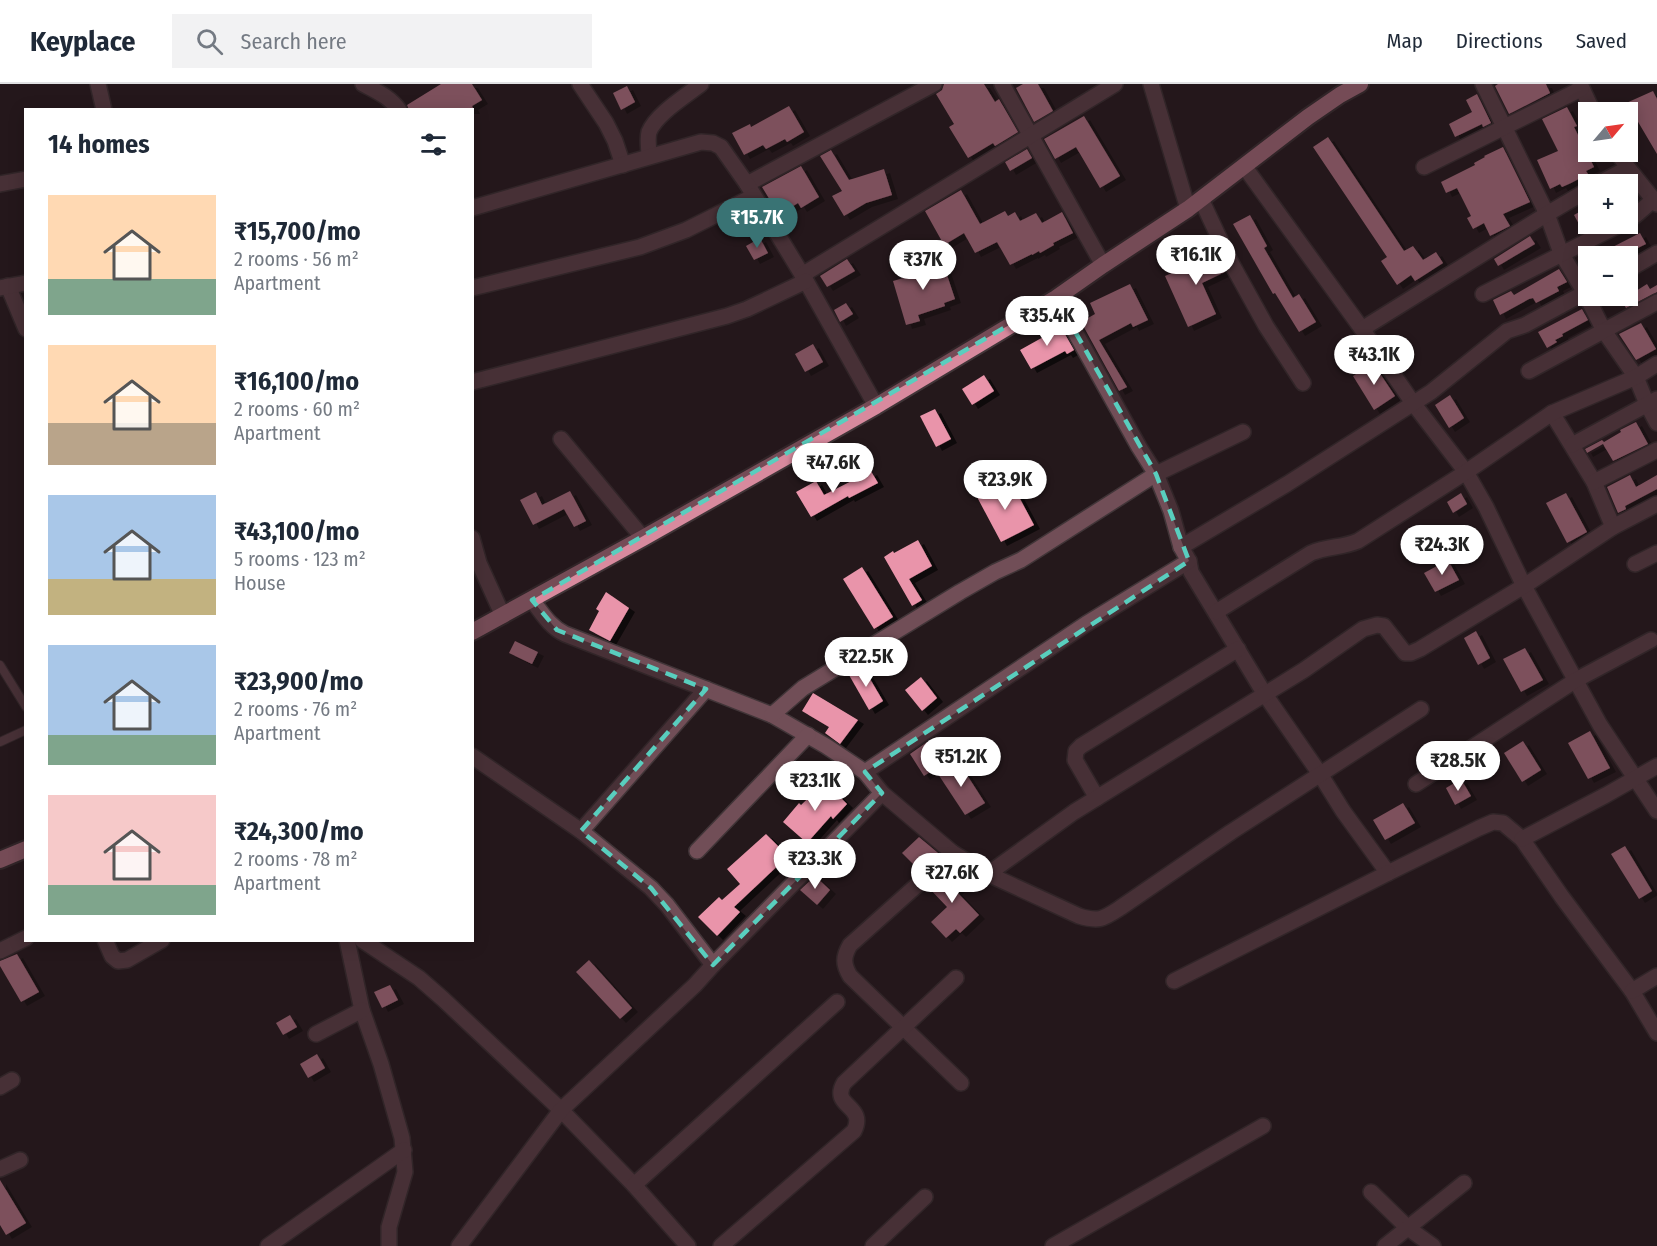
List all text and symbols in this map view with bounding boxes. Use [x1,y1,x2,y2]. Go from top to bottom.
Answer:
search box [172,14,592,68]
text: Keyplace [30,25,136,58]
icon: search [193,25,226,58]
text: Search here [241,28,347,55]
text: Map [1386,28,1423,54]
text: Directions [1456,28,1543,54]
text: Saved [1576,28,1627,54]
north arrow [1578,102,1638,162]
map controls [1578,102,1638,306]
icon: filters [417,128,450,161]
text: 14 homes [48,129,150,160]
button: + [1578,174,1638,234]
pin: ₹15.7K [708,198,806,249]
text: ₹15.7K [731,205,783,229]
text: ₹15,700/mo [234,216,361,247]
icon: home [96,219,168,291]
pin: ₹16.1K [1147,235,1245,286]
pin: ₹37K [887,240,959,291]
text: ₹16.1K [1170,242,1222,266]
button: − [1578,246,1638,306]
text: 2 rooms · 56 m² [234,247,359,271]
text: ₹37K [903,247,943,271]
text: Apartment [234,271,321,295]
pin: ₹35.4K [998,296,1096,347]
text: ₹35.4K [1019,303,1075,327]
pin: ₹43.1K [1325,335,1423,386]
text: ₹43.1K [1348,342,1400,366]
text: ₹16,100/mo [234,366,359,397]
icon: home [96,369,168,441]
text: 2 rooms · 60 m² [234,397,360,421]
text: Apartment [234,421,321,445]
pin: ₹47.6K [784,443,882,494]
text: ₹47.6K [806,450,860,474]
pin: ₹23.9K [956,460,1054,511]
text: ₹23.9K [978,467,1032,491]
text: ₹43,100/mo [234,516,359,547]
icon: home [96,519,168,591]
pin: ₹24.3K [1393,525,1491,576]
text: ₹24.3K [1415,532,1469,556]
text: 5 rooms · 123 m² [234,547,366,571]
text: House [234,571,286,595]
pin: ₹22.5K [817,637,915,688]
text: ₹22.5K [839,644,893,668]
text: ₹23,900/mo [234,666,363,697]
icon: home [96,669,168,741]
text: 2 rooms · 76 m² [234,697,357,721]
text: Apartment [234,721,321,745]
pin: ₹51.2K [912,737,1010,788]
pin: ₹28.5K [1409,741,1507,792]
text: ₹51.2K [935,744,987,768]
text: ₹28.5K [1430,748,1486,772]
pin: ₹23.1K [766,761,864,812]
text: ₹23.1K [789,768,841,792]
text: ₹24,300/mo [234,816,364,847]
icon: home [96,819,168,891]
pin: ₹23.3K [766,839,864,890]
text: ₹23.3K [788,846,842,870]
text: 2 rooms · 78 m² [234,847,357,871]
pin: ₹27.6K [903,853,1001,904]
text: ₹27.6K [925,860,979,884]
text: Apartment [234,871,321,895]

